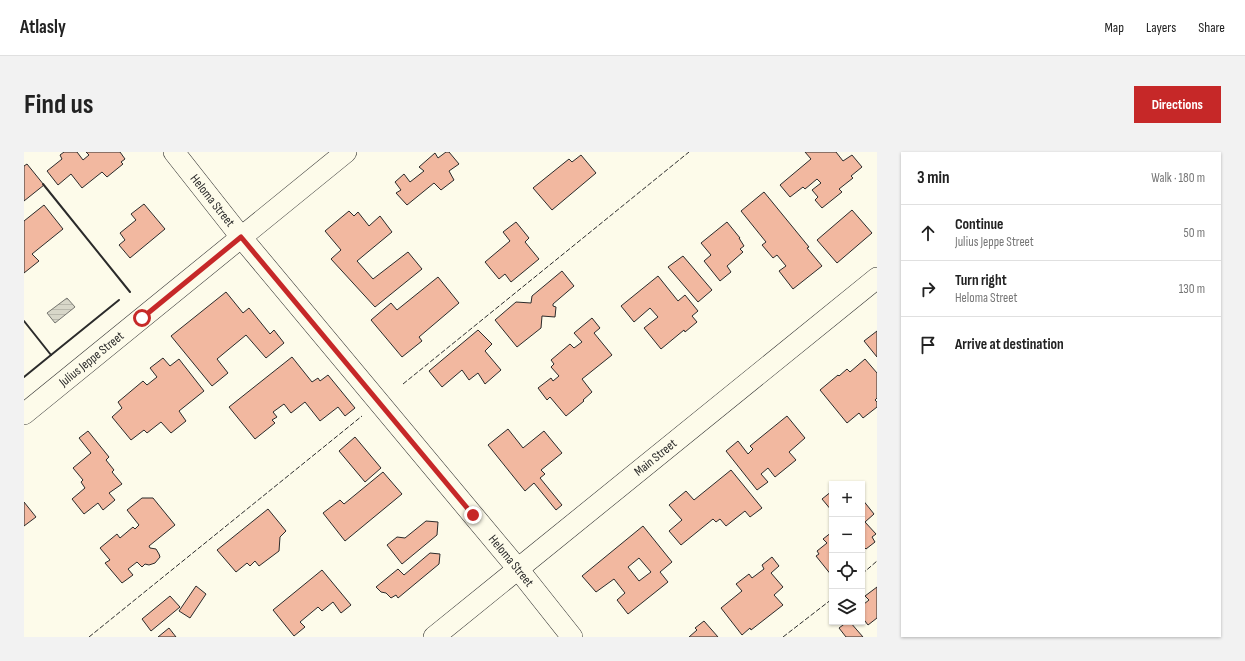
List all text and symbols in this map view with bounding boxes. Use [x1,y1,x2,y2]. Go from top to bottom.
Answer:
text: Atlasly [20,16,66,39]
text: Map [1104,19,1124,36]
text: Layers [1146,19,1176,36]
text: Share [1198,19,1225,36]
button: Directions [1134,86,1221,123]
text: Find us [24,88,93,121]
text: 3 min [917,168,950,188]
text: Walk · 180 m [1151,170,1205,186]
street label: Heloma Street [187,171,238,230]
text: Continue [955,215,1004,234]
icon: ahead [917,222,939,244]
text: 50 m [1184,225,1205,241]
text: Julius Jeppe Street [955,234,1034,250]
text: Turn right [955,271,1007,290]
icon: right [917,278,939,300]
text: 130 m [1179,281,1205,297]
text: Heloma Street [955,290,1018,306]
route start [133,309,151,327]
street label: Julius Jeppe Street [55,328,127,391]
icon: arrive [917,334,939,356]
text: Arrive at destination [955,335,1064,354]
street label: Main Street [631,435,680,480]
map controls [829,481,865,625]
button: + [829,481,865,517]
route end [464,506,482,524]
button: − [829,517,865,553]
street label: Heloma Street [485,532,537,590]
button: locate [829,553,865,589]
button: layers [829,589,865,625]

